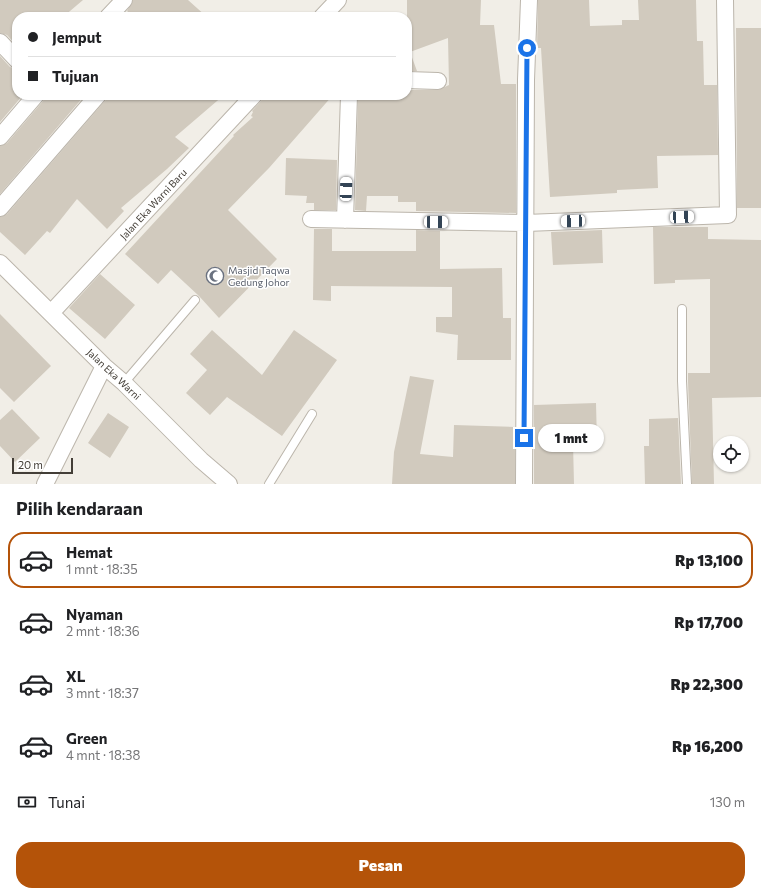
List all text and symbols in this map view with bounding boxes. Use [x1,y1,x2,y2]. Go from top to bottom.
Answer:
text: Jemput [52,28,102,46]
route start [518,39,536,57]
text: Tujuan [52,67,99,85]
street label: Jalan Eka Warni Baru [117,166,189,242]
car [340,177,352,201]
car [670,210,694,224]
car [561,215,585,227]
car [424,216,448,228]
place label: Masjid Taqwa Gedung Johor [228,264,290,288]
mosque icon: Masjid Taqwa Gedung Johor [205,266,225,286]
street label: Jalan Eka Warni [85,346,143,402]
callout: 1 mnt [538,424,604,452]
route end [515,429,533,447]
text: 1 mnt [554,430,588,446]
map controls [713,436,749,472]
button: locate [713,436,749,472]
scale bar [12,456,73,475]
text: 20 m [18,458,43,471]
text: Pilih kendaraan [16,497,143,519]
icon: car [18,542,54,578]
text: Hemat [66,543,112,561]
text: Rp 13,100 [675,551,743,569]
text: 1 mnt · 18:35 [66,561,138,577]
icon: car [18,604,54,640]
text: Nyaman [66,605,123,623]
text: Rp 17,700 [674,613,743,631]
text: 2 mnt · 18:36 [66,623,140,639]
icon: car [18,666,54,702]
text: XL [66,667,85,685]
text: Rp 22,300 [670,675,743,693]
text: 3 mnt · 18:37 [66,685,139,701]
icon: car [18,728,54,764]
text: Green [66,729,107,747]
text: Rp 16,200 [672,737,743,755]
text: 4 mnt · 18:38 [66,747,140,763]
icon: cash [16,791,38,813]
text: Tunai [48,793,85,811]
text: 130 m [710,794,745,810]
button: Pesan [16,842,745,888]

